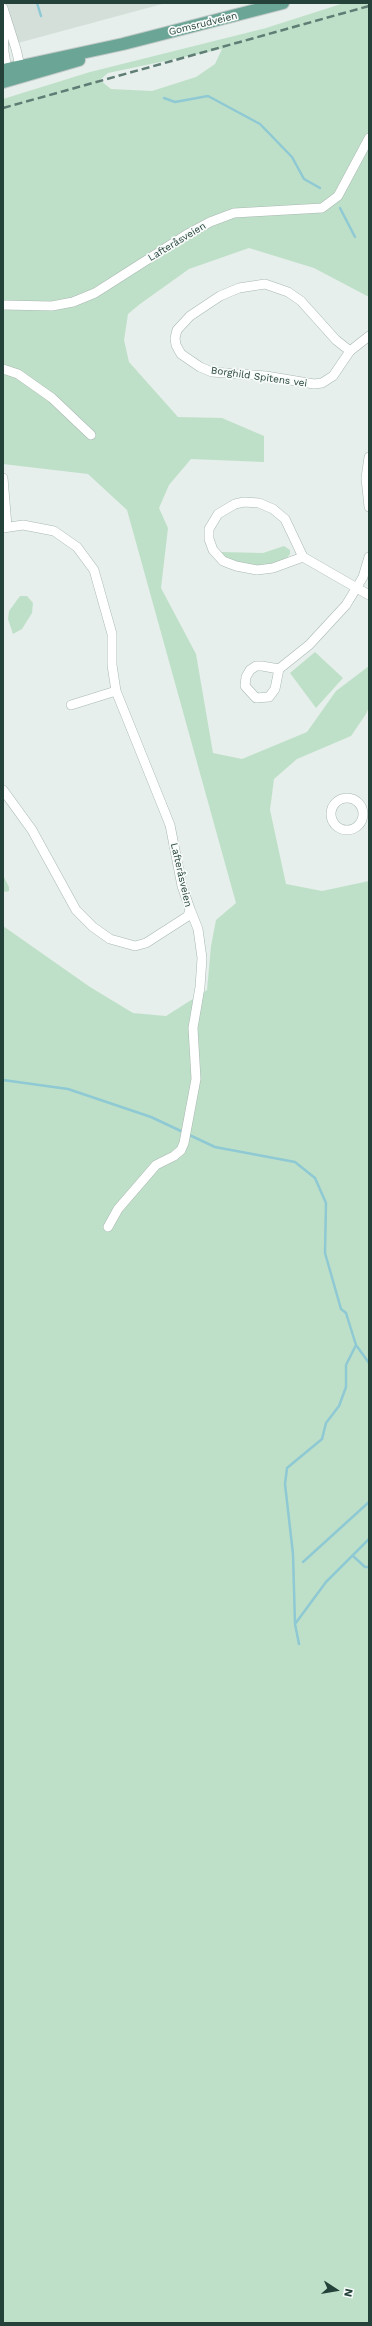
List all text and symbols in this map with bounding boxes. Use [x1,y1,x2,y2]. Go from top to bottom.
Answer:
street label: Gomsrudveien [168,10,238,38]
street label: Lafteråsveien [146,220,208,264]
street label: Borghild Spitens vei [210,364,308,390]
street label: Lafteråsveien [168,842,194,908]
north arrow [316,2270,356,2310]
text: N [341,2287,355,2298]

